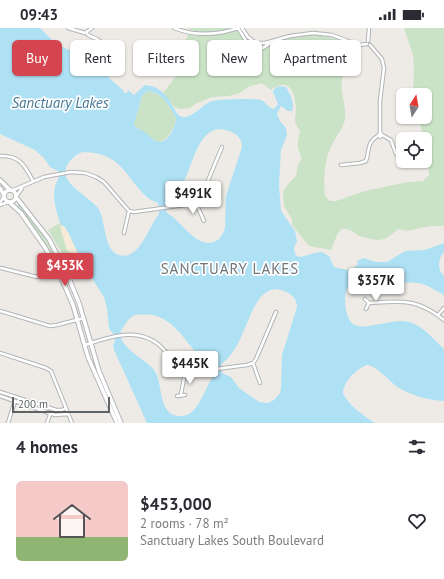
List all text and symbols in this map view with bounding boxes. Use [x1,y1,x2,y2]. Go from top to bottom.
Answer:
text: 09:43 [20,5,58,24]
chip: Buy [12,40,62,76]
chip: Rent [70,40,125,76]
chip: Filters [133,40,199,76]
chip: New [207,40,262,76]
chip: Apartment [270,40,361,76]
north arrow [396,88,432,124]
map controls [396,88,432,168]
water label: Sanctuary Lakes [11,93,109,112]
button: locate [396,132,432,168]
pin: $491K [165,181,221,215]
text: $491K [174,185,212,202]
pin: $453K [37,253,93,287]
text: $453K [46,257,84,274]
district label: SANCTUARY LAKES [161,259,299,278]
pin: $357K [348,268,404,302]
text: $357K [357,272,395,289]
pin: $445K [162,351,218,385]
text: $445K [171,355,209,372]
scale bar [12,395,110,414]
text: 200 m [18,397,48,411]
text: 4 homes [16,436,78,458]
icon: filters [406,436,428,458]
text: $453,000 [140,493,212,515]
icon: home [48,497,96,545]
icon: heart [406,510,428,532]
text: 2 rooms · 78 m² [140,515,229,532]
text: Sanctuary Lakes South Boulevard [140,532,324,549]

